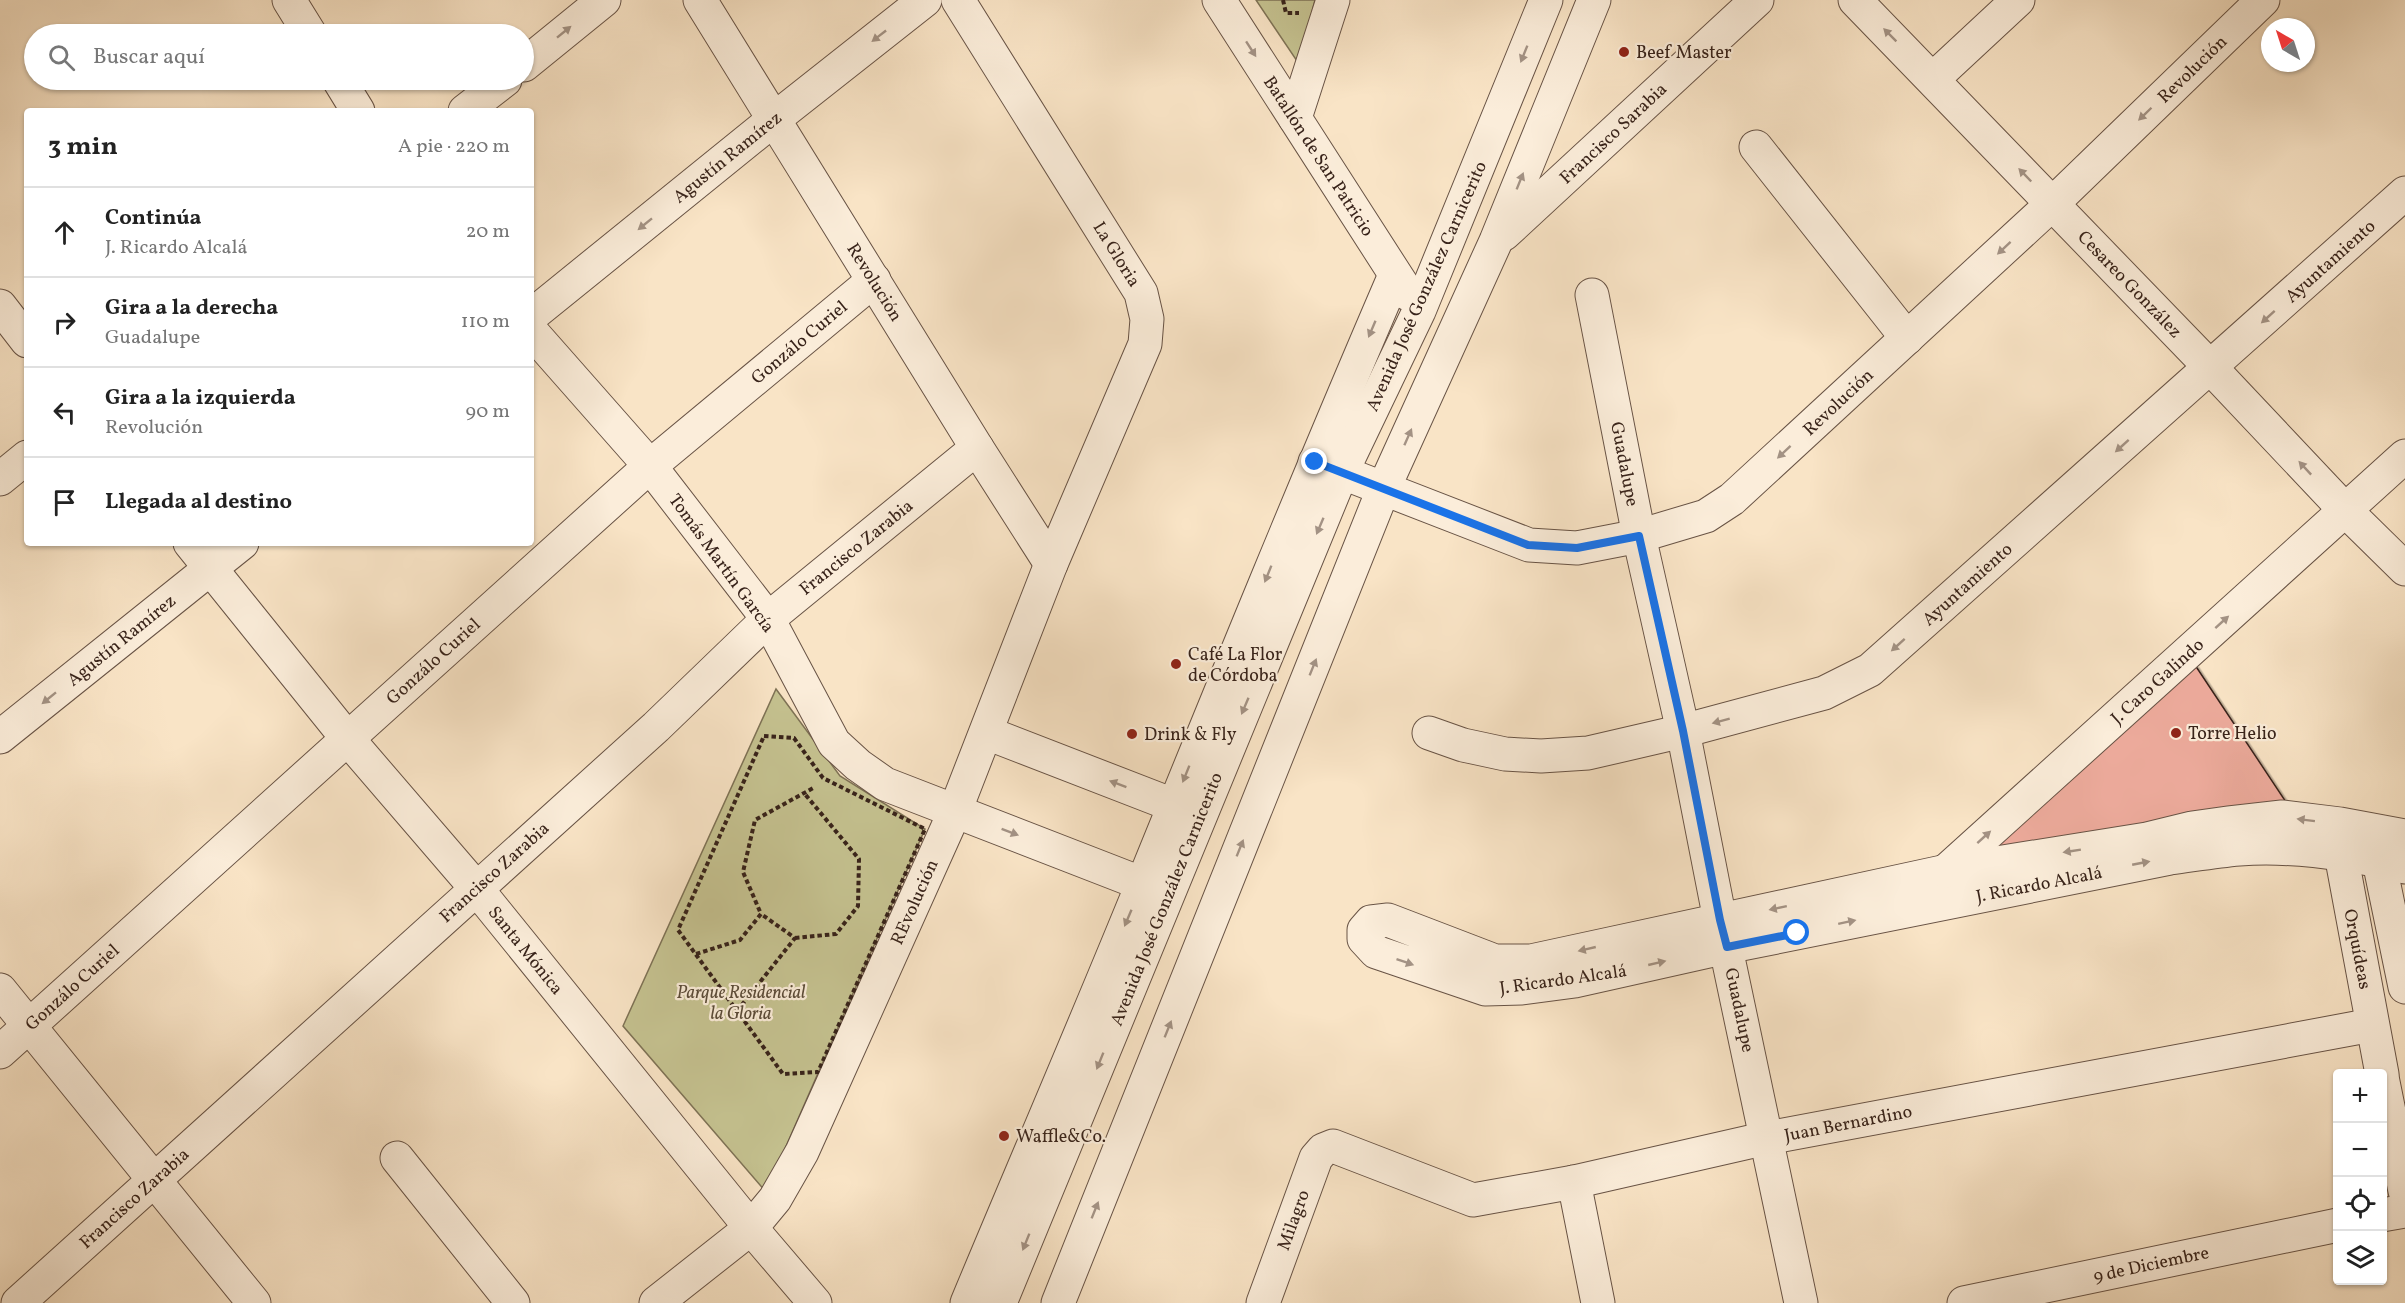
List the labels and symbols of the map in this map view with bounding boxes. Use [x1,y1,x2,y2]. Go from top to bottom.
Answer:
north arrow [2261,18,2315,72]
one-way arrow [556,26,572,39]
one-way arrow [1882,28,1897,42]
one-way arrow [871,30,887,43]
street label: Revolución [2153,30,2234,110]
one-way arrow [1245,41,1256,57]
place label: Beef Master [1636,41,1732,66]
one-way arrow [1519,45,1528,63]
marker: Beef Master [1617,45,1631,59]
street label: Batallón de San Patricio [1256,72,1379,242]
street label: Francisco Sarabia [1555,78,1673,191]
street label: Agustín Ramírez [668,106,788,210]
one-way arrow [2139,106,2153,120]
street label: Avenida José González Carnicerito [1361,158,1494,416]
one-way arrow [2018,168,2032,183]
one-way arrow [1516,172,1526,190]
street label: Ayuntamiento [2280,215,2382,309]
one-way arrow [637,217,653,230]
street label: La Gloria [1086,217,1146,292]
street label: Cesareo González [2071,226,2187,344]
street label: Revolución [840,239,908,327]
one-way arrow [1997,241,2012,254]
street label: Gonzálo Curiel [746,295,854,391]
one-way arrow [2261,310,2276,323]
one-way arrow [1367,320,1377,338]
street label: Revolución [1798,364,1880,442]
street label: Guadalupe [1603,420,1644,509]
one-way arrow [1403,428,1412,445]
one-way arrow [2115,439,2130,452]
one-way arrow [1777,444,1791,458]
route end [1301,448,1327,474]
one-way arrow [2298,460,2312,475]
street label: Tomás Martín García [662,489,780,639]
street label: Francisco Zarabia [795,494,919,602]
one-way arrow [1315,517,1324,535]
street label: Ayuntamiento [1917,538,2019,632]
one-way arrow [1263,566,1273,584]
street label: Agustín Ramírez [62,589,182,693]
street label: Gonzálo Curiel [381,613,487,711]
one-way arrow [2214,616,2229,629]
street label: J. Caro Galindo [2106,633,2210,731]
one-way arrow [1890,638,1905,652]
place label: Café La Flor de Córdoba [1188,643,1283,689]
marker: Café La Flor de Córdoba [1169,657,1183,671]
one-way arrow [1308,657,1318,675]
one-way arrow [41,691,57,704]
one-way arrow [1240,697,1249,715]
one-way arrow [1712,716,1730,726]
place label: Torre Helio [2188,722,2277,747]
place label: Drink & Fly [1144,723,1237,748]
marker: Torre Helio [2169,726,2183,740]
marker: Drink & Fly [1125,727,1139,741]
one-way arrow [1181,765,1190,783]
street label: Avenida José González Carnicerito [1105,769,1230,1030]
one-way arrow [1109,779,1127,789]
one-way arrow [2296,815,2315,824]
street label: Francisco Zarabia [435,817,556,929]
one-way arrow [1001,828,1019,837]
one-way arrow [1976,831,1991,844]
one-way arrow [1235,838,1245,856]
one-way arrow [2062,847,2081,856]
street label: REvolución [885,856,945,949]
one-way arrow [2132,858,2151,867]
street label: J. Ricardo Alcalá [1974,861,2105,910]
street label: Santa Mónica [481,901,568,1001]
one-way arrow [1768,903,1787,913]
street label: Orquídeas [2336,907,2377,992]
one-way arrow [1123,910,1133,928]
one-way arrow [1838,917,1857,926]
route start [1783,919,1809,945]
street label: Gonzálo Curiel [20,939,126,1037]
one-way arrow [1578,945,1596,955]
one-way arrow [1397,957,1415,967]
one-way arrow [1647,958,1666,968]
street label: J. Ricardo Alcalá [1498,959,1628,1002]
street label: Guadalupe [1717,966,1760,1055]
park label: Parque Residencial la Gloria [676,981,806,1027]
one-way arrow [1163,1019,1173,1037]
one-way arrow [1095,1053,1105,1071]
street label: Juan Bernardino [1782,1100,1914,1149]
place label: Waffle&Co. [1016,1125,1106,1150]
marker: Waffle&Co. [997,1129,1011,1143]
street label: Francisco Zarabia [75,1143,196,1255]
street label: Milagro [1272,1187,1317,1254]
one-way arrow [1091,1200,1101,1218]
one-way arrow [1021,1233,1031,1251]
street label: 9 de Diciembre [2091,1241,2211,1290]

